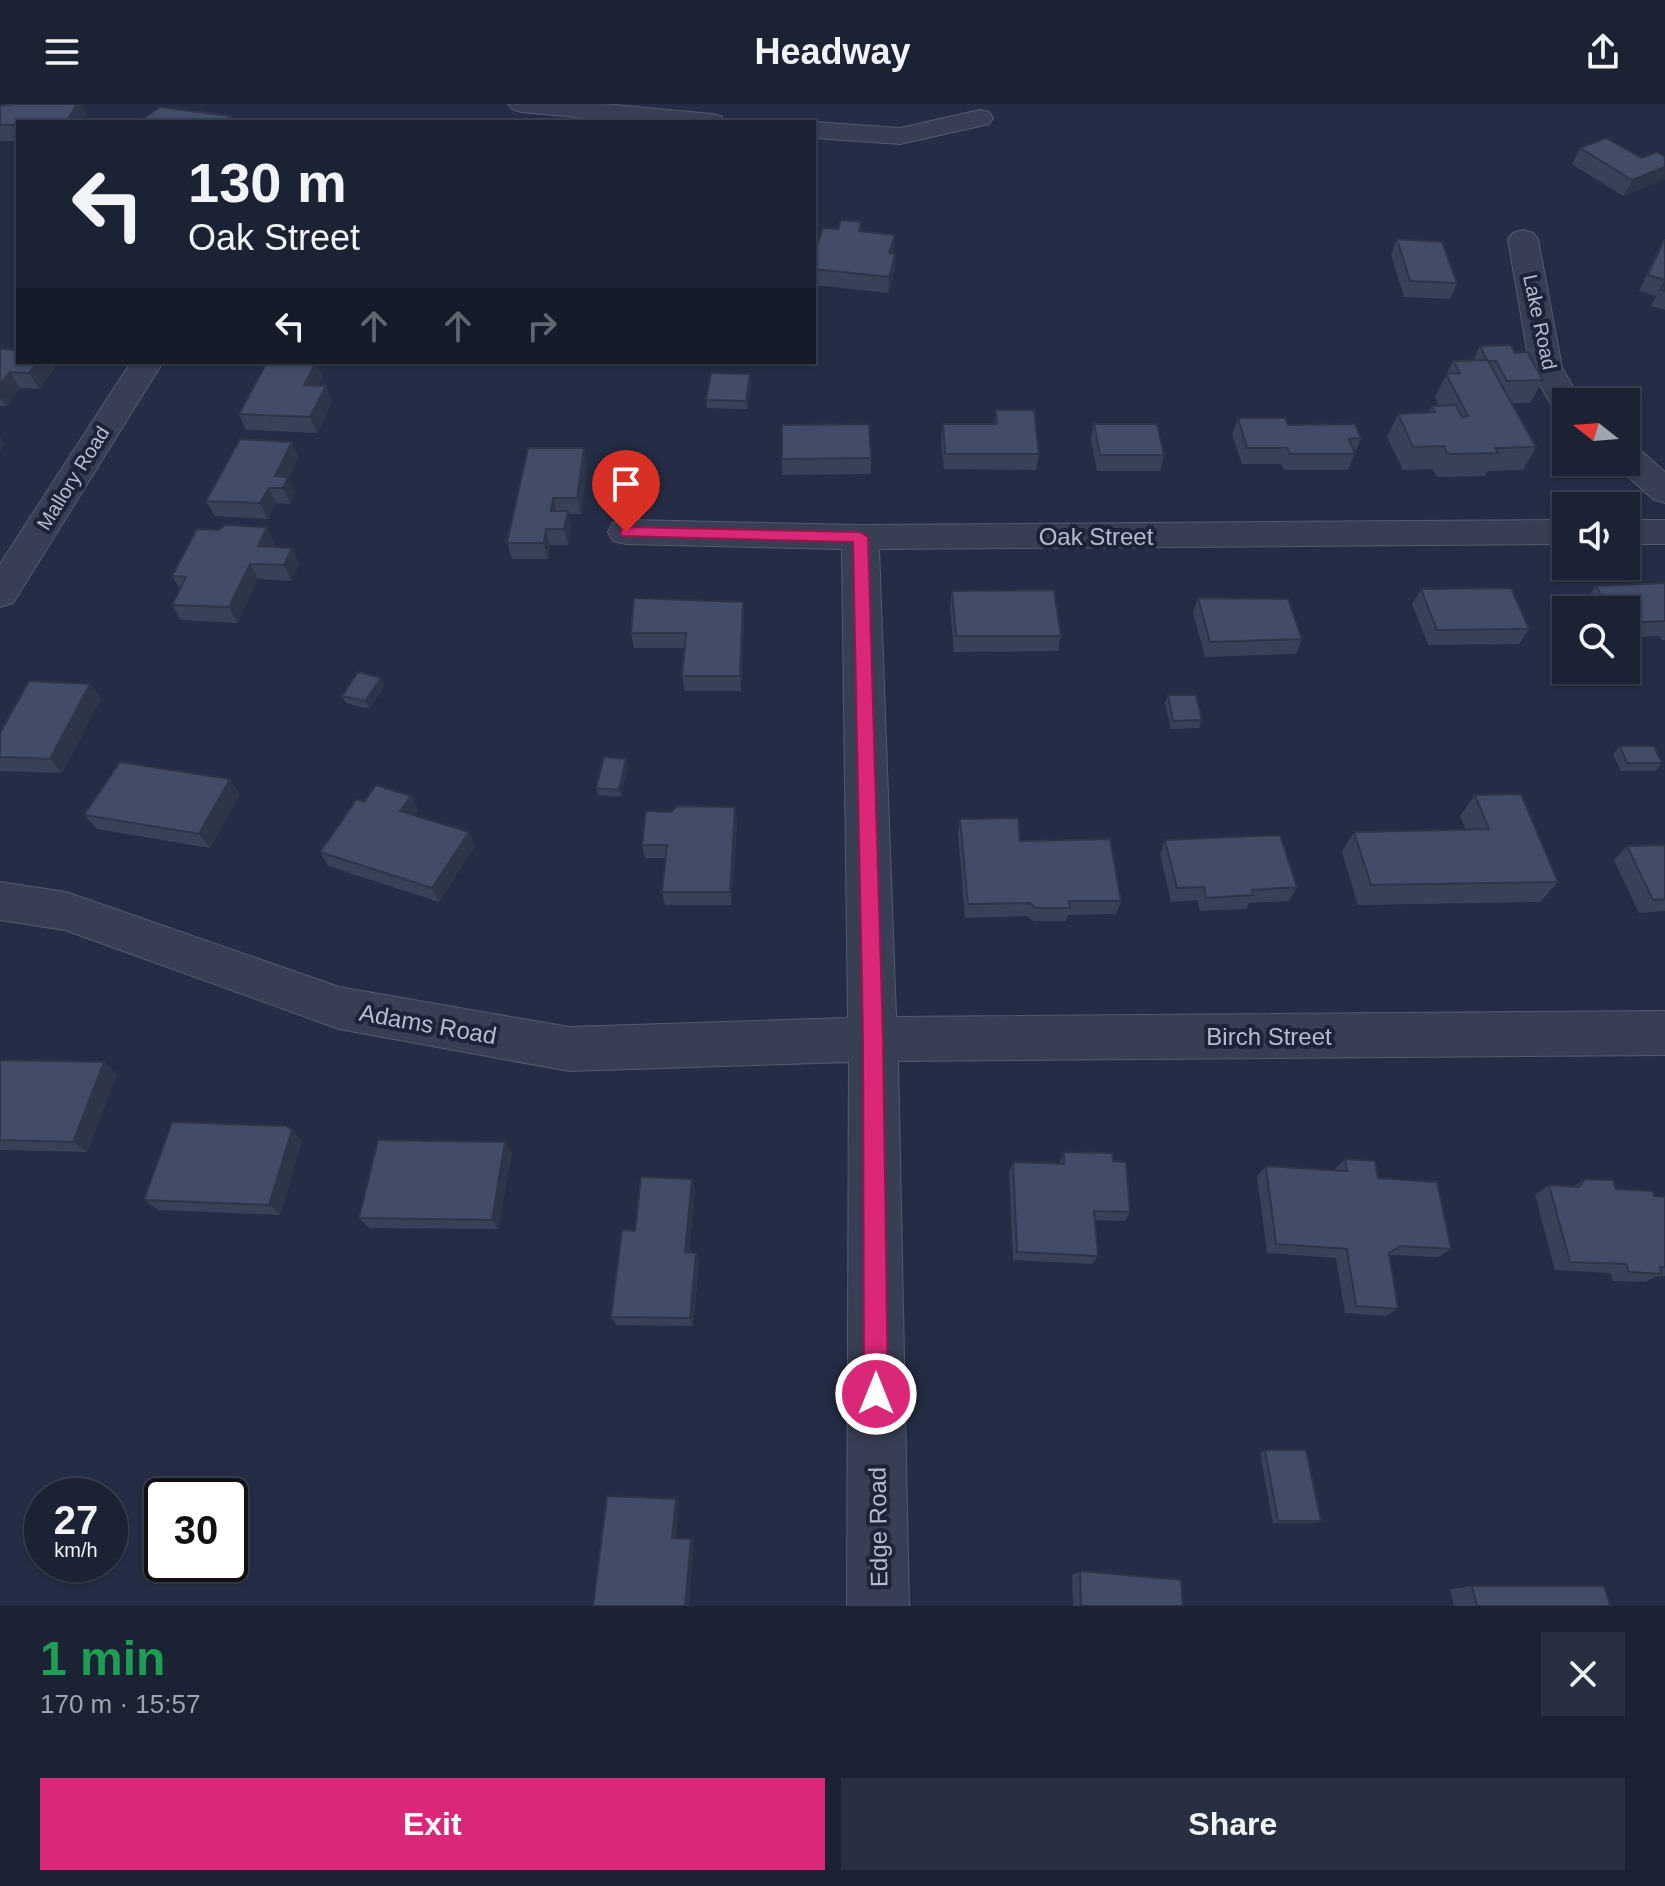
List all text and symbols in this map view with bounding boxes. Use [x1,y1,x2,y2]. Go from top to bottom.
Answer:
icon: menu [40,30,84,74]
icon: share [1581,30,1625,74]
text: Headway [754,31,911,72]
text: 130 m [188,151,347,214]
icon: left [56,152,160,256]
text: Oak Street [188,217,360,258]
street label: Lake Road [1519,272,1561,372]
icon: left [268,304,312,348]
icon: ahead [352,304,396,348]
icon: ahead [436,304,480,348]
icon: right [520,304,564,348]
north arrow [1552,388,1640,476]
map controls [1552,388,1640,684]
street label: Mallory Road [32,422,114,534]
pin [592,450,660,532]
icon: arrive [604,462,648,506]
button: sound [1552,492,1640,580]
street label: Oak Street [1039,523,1154,550]
button: search [1552,596,1640,684]
street label: Adams Road [357,999,499,1049]
street label: Birch Street [1206,1023,1332,1050]
position arrow [834,1352,918,1436]
street label: Edge Road [863,1467,893,1587]
speed limit sign: 30 [144,1478,248,1582]
text: 27 [54,1498,98,1542]
text: km/h [54,1539,98,1561]
text: 1 min [40,1632,165,1685]
button: close [1541,1632,1625,1716]
text: 170 m · 15:57 [40,1689,200,1719]
button: Exit [40,1778,825,1870]
button: Share [841,1778,1625,1870]

